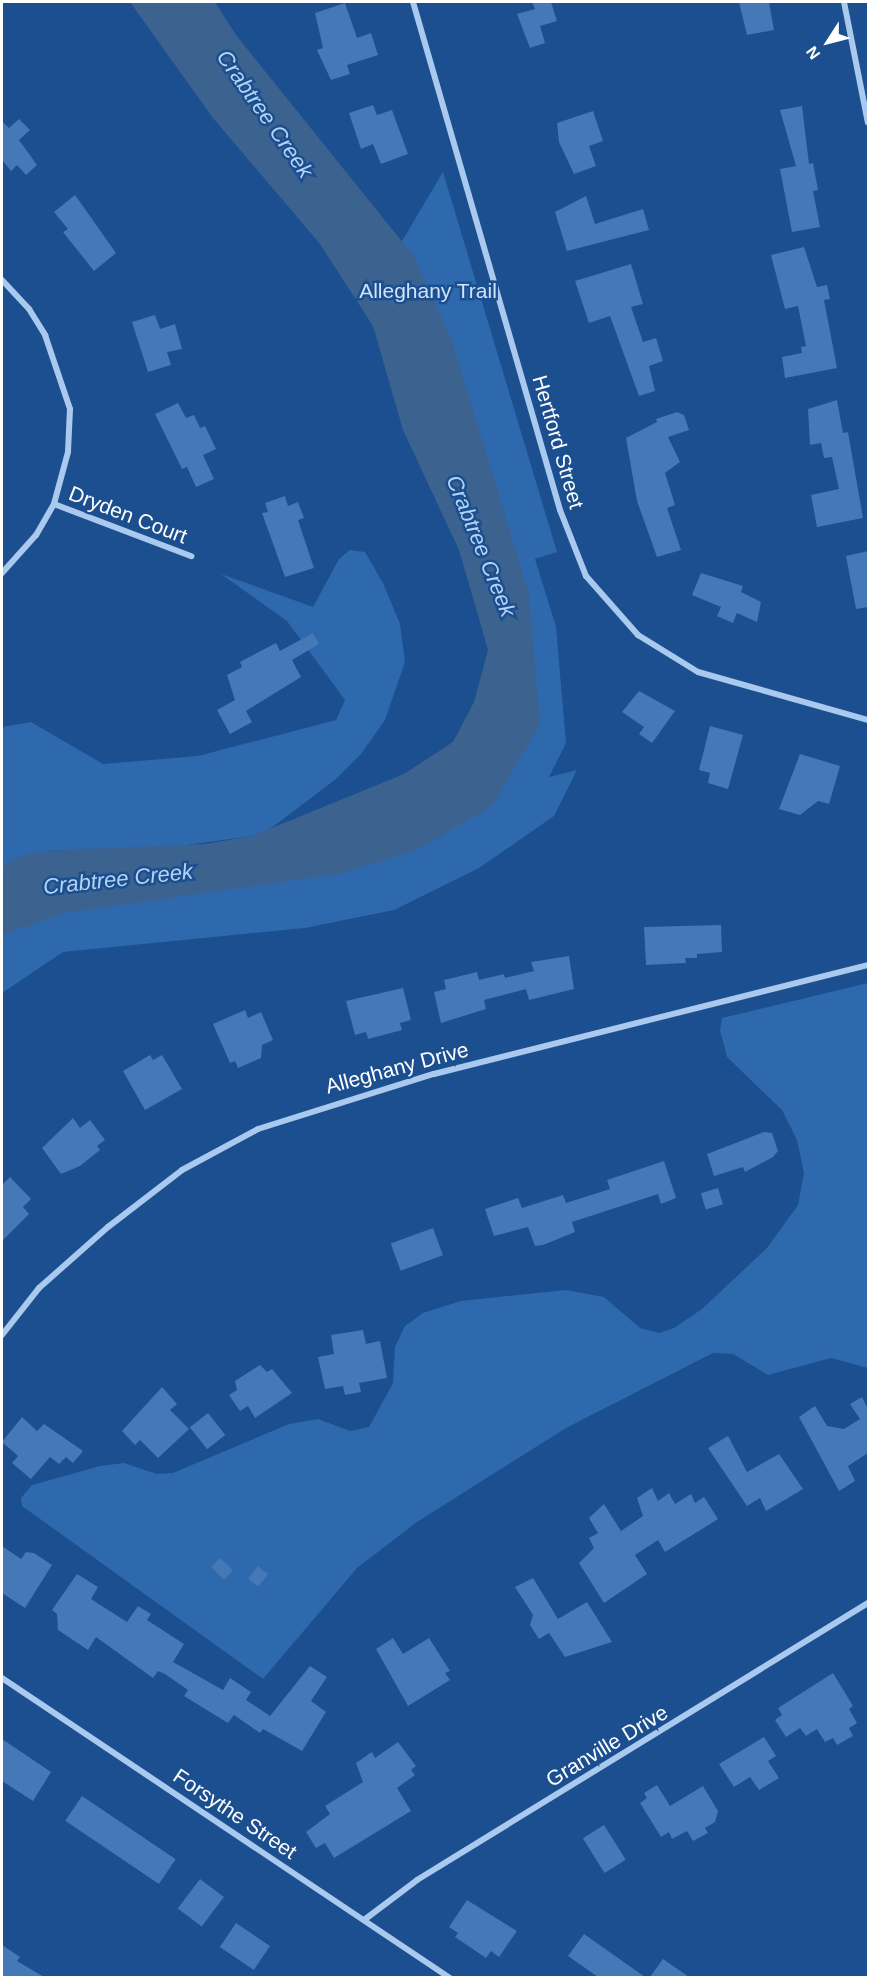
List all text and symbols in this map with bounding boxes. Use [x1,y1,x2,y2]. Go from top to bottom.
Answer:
north arrow [798,12,858,72]
text: N [803,43,823,63]
water label: Crabtree Creek [211,45,319,183]
park label: Alleghany Trail [359,278,497,304]
street label: Hertford Street [527,372,589,512]
water label: Crabtree Creek [441,471,521,621]
street label: Dryden Court [65,481,191,549]
water label: Crabtree Creek [42,858,194,900]
street label: Alleghany Drive [323,1037,471,1099]
street label: Granville Drive [541,1700,673,1792]
street label: Forsythe Street [168,1763,302,1865]

